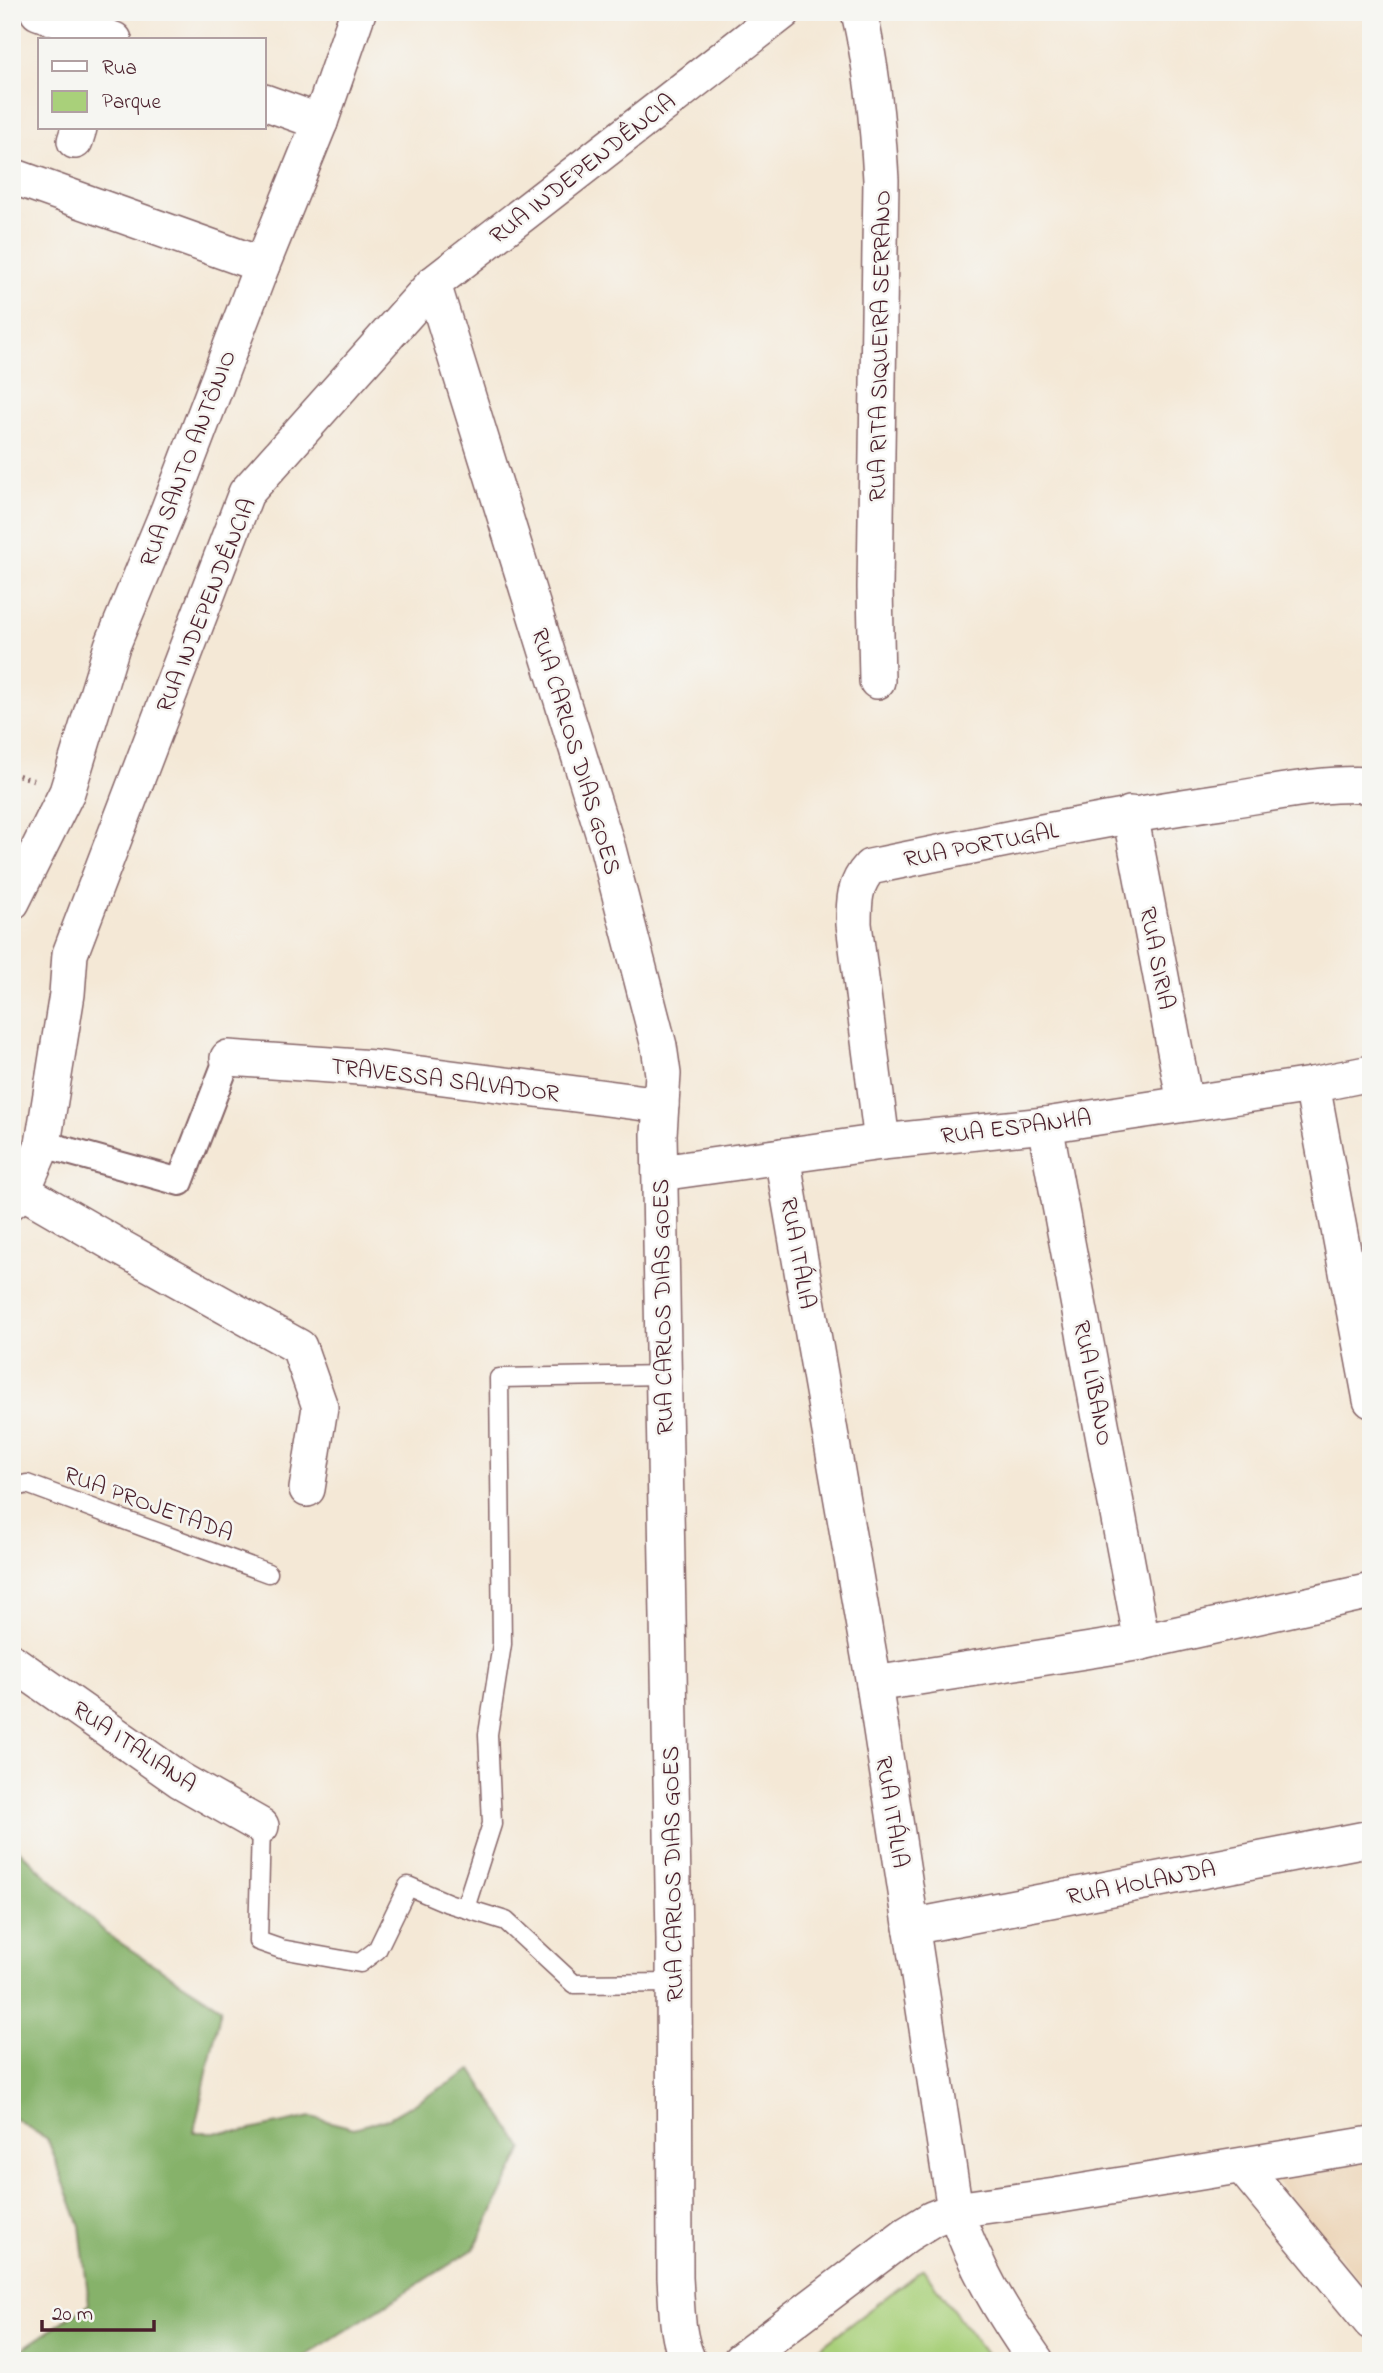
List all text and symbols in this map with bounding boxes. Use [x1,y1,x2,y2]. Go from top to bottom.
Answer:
legend [38,38,266,130]
text: Rua [102,54,137,84]
street label: RUA INDEPENDÊNCIA [483,86,684,254]
text: Parque [102,88,161,118]
street label: RUA RITA SIQUEIRA SERRANO [861,190,902,502]
street label: RUA SANTO ANTÔNIO [132,346,247,572]
street label: RUA INDEPENDÊNCIA [148,494,266,718]
street label: RUA CARLOS DIAS GOES [520,624,629,879]
street label: RUA PORTUGAL [901,814,1062,879]
street label: RUA SIRIA [1128,904,1183,1013]
street label: TRAVESSA SALVADOR [329,1050,561,1113]
street label: RUA ESPANHA [939,1102,1094,1155]
street label: RUA CARLOS DIAS GOES [645,1179,684,1435]
street label: RUA ITÁLIA [770,1195,824,1312]
street label: RUA LÍBANO [1062,1318,1121,1449]
street label: RUA PROJETADA [58,1458,238,1552]
street label: RUA ITALIANA [64,1693,203,1803]
street label: RUA CARLOS DIAS GOES [655,1746,694,2002]
street label: RUA ITÁLIA [864,1754,917,1871]
street label: RUA HOLANDA [1064,1853,1219,1916]
scale bar [42,2289,154,2333]
text: 20 m [52,2300,93,2330]

